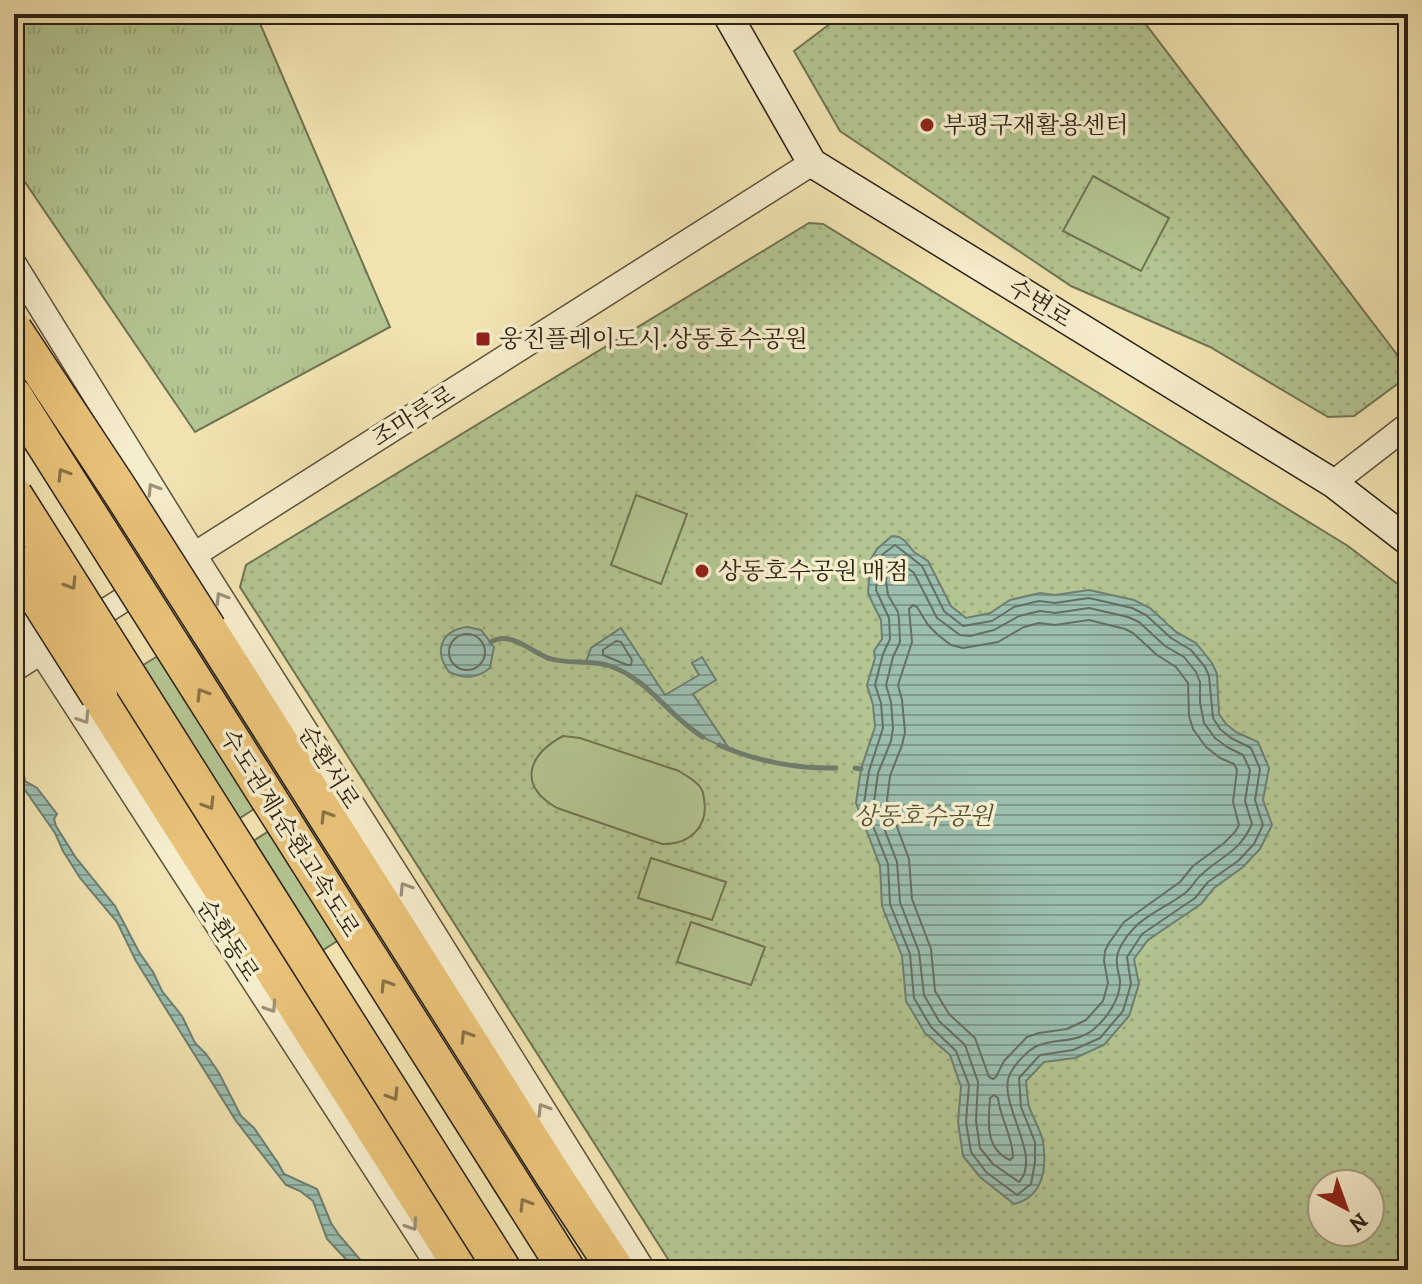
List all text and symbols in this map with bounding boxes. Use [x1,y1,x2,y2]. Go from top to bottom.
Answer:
place label: 부평구재활용센터 [943,109,1128,141]
marker: 부평구재활용센터 [918,116,936,134]
street label: 수변로 [1002,271,1078,335]
place label: 웅진플레이도시.상동호수공원 [499,323,808,355]
marker: 웅진플레이도시.상동호수공원 [474,330,492,348]
street label: 조마루로 [365,378,461,454]
one-way arrow [58,468,73,483]
one-way arrow [148,483,163,498]
place label: 상동호수공원 매점 [718,555,908,587]
marker: 상동호수공원 매점 [693,562,711,580]
one-way arrow [61,575,76,590]
one-way arrow [215,592,230,606]
one-way arrow [197,688,212,702]
one-way arrow [74,709,89,723]
street label: 순환서로 [291,719,367,815]
street label: 수도권제1순환고속도로 [213,723,367,943]
one-way arrow [200,795,215,810]
park label: 상동호수공원 [853,800,994,832]
one-way arrow [321,810,336,825]
one-way arrow [400,882,415,897]
street label: 순환동로 [189,892,267,988]
one-way arrow [380,979,395,993]
one-way arrow [261,998,276,1012]
one-way arrow [460,1030,475,1045]
one-way arrow [383,1086,398,1101]
one-way arrow [537,1103,553,1118]
north arrow [1306,1168,1386,1248]
one-way arrow [519,1198,534,1213]
text: N [1343,1206,1374,1239]
one-way arrow [402,1216,417,1231]

